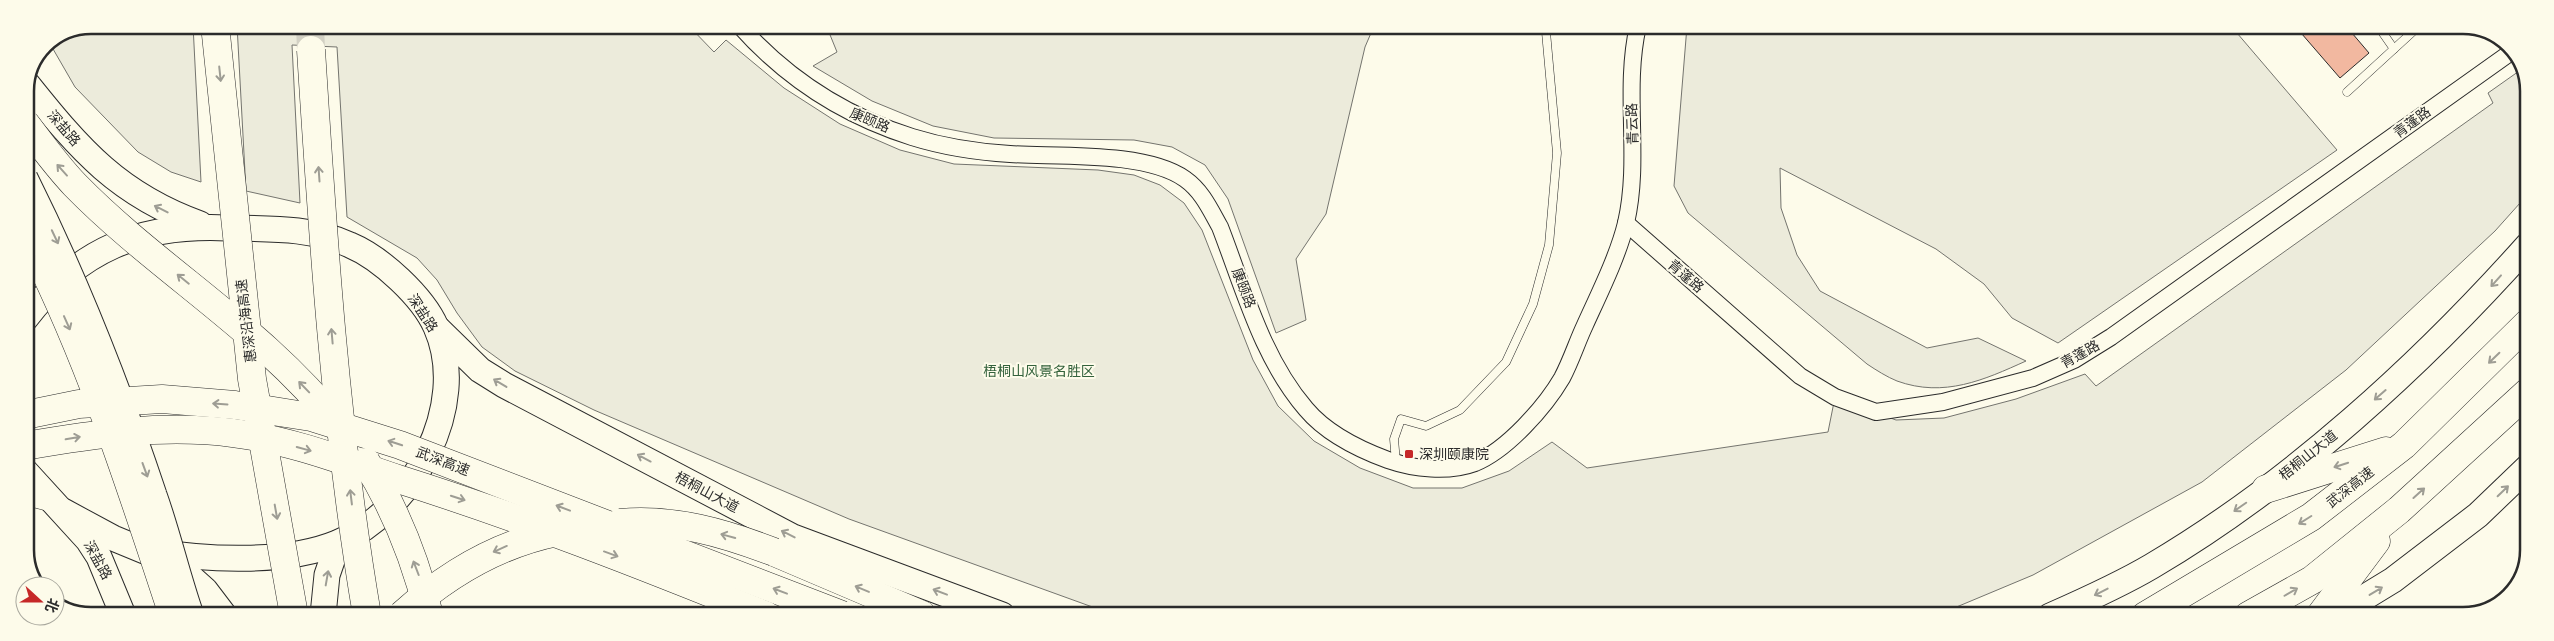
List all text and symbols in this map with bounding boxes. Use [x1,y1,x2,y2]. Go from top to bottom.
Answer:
one-way arrow [215,65,225,81]
street label: 青蓬路 [2390,102,2434,142]
street label: 青云路 [1622,103,1642,145]
street label: 康颐路 [847,104,893,136]
street label: 深盐路 [43,106,85,150]
one-way arrow [56,164,68,177]
one-way arrow [315,166,324,182]
one-way arrow [154,204,169,213]
one-way arrow [50,230,60,245]
street label: 青蓬路 [1664,255,1708,297]
street label: 康颐路 [1228,265,1260,311]
one-way arrow [176,274,189,285]
one-way arrow [2490,275,2502,288]
street label: 惠深沿海高速 [232,278,260,364]
street label: 深盐路 [404,290,442,336]
one-way arrow [63,315,73,330]
one-way arrow [327,328,337,344]
street label: 青蓬路 [2057,336,2103,372]
one-way arrow [2488,352,2501,364]
park label: 梧桐山风景名胜区 [983,362,1095,380]
one-way arrow [494,377,508,387]
one-way arrow [298,381,310,393]
one-way arrow [2374,390,2387,401]
one-way arrow [212,399,228,408]
street label: 梧桐山大道 [2275,426,2341,484]
one-way arrow [65,433,81,443]
one-way arrow [387,438,403,448]
street label: 武深高速 [414,443,472,479]
one-way arrow [295,444,311,454]
place label: 深圳颐康院 [1419,445,1489,463]
marker: 深圳颐康院 [1403,448,1415,460]
one-way arrow [637,453,652,463]
one-way arrow [2333,461,2349,470]
one-way arrow [141,462,151,478]
street label: 武深高速 [2322,463,2378,511]
street label: 梧桐山大道 [672,468,742,516]
one-way arrow [2497,485,2509,497]
one-way arrow [2413,487,2426,499]
one-way arrow [346,490,356,506]
one-way arrow [450,494,466,503]
one-way arrow [556,502,571,512]
one-way arrow [2233,502,2247,512]
one-way arrow [271,504,281,520]
one-way arrow [2298,516,2312,526]
one-way arrow [781,529,796,538]
one-way arrow [721,530,737,540]
street label: 深盐路 [80,537,116,583]
one-way arrow [493,544,508,554]
one-way arrow [603,550,618,559]
one-way arrow [411,561,420,576]
one-way arrow [323,570,333,586]
north arrow [15,576,65,626]
one-way arrow [854,584,869,593]
one-way arrow [2368,585,2382,595]
one-way arrow [773,586,788,595]
one-way arrow [2283,586,2297,596]
one-way arrow [932,587,948,596]
one-way arrow [2094,588,2109,597]
text: 北 [41,596,63,615]

